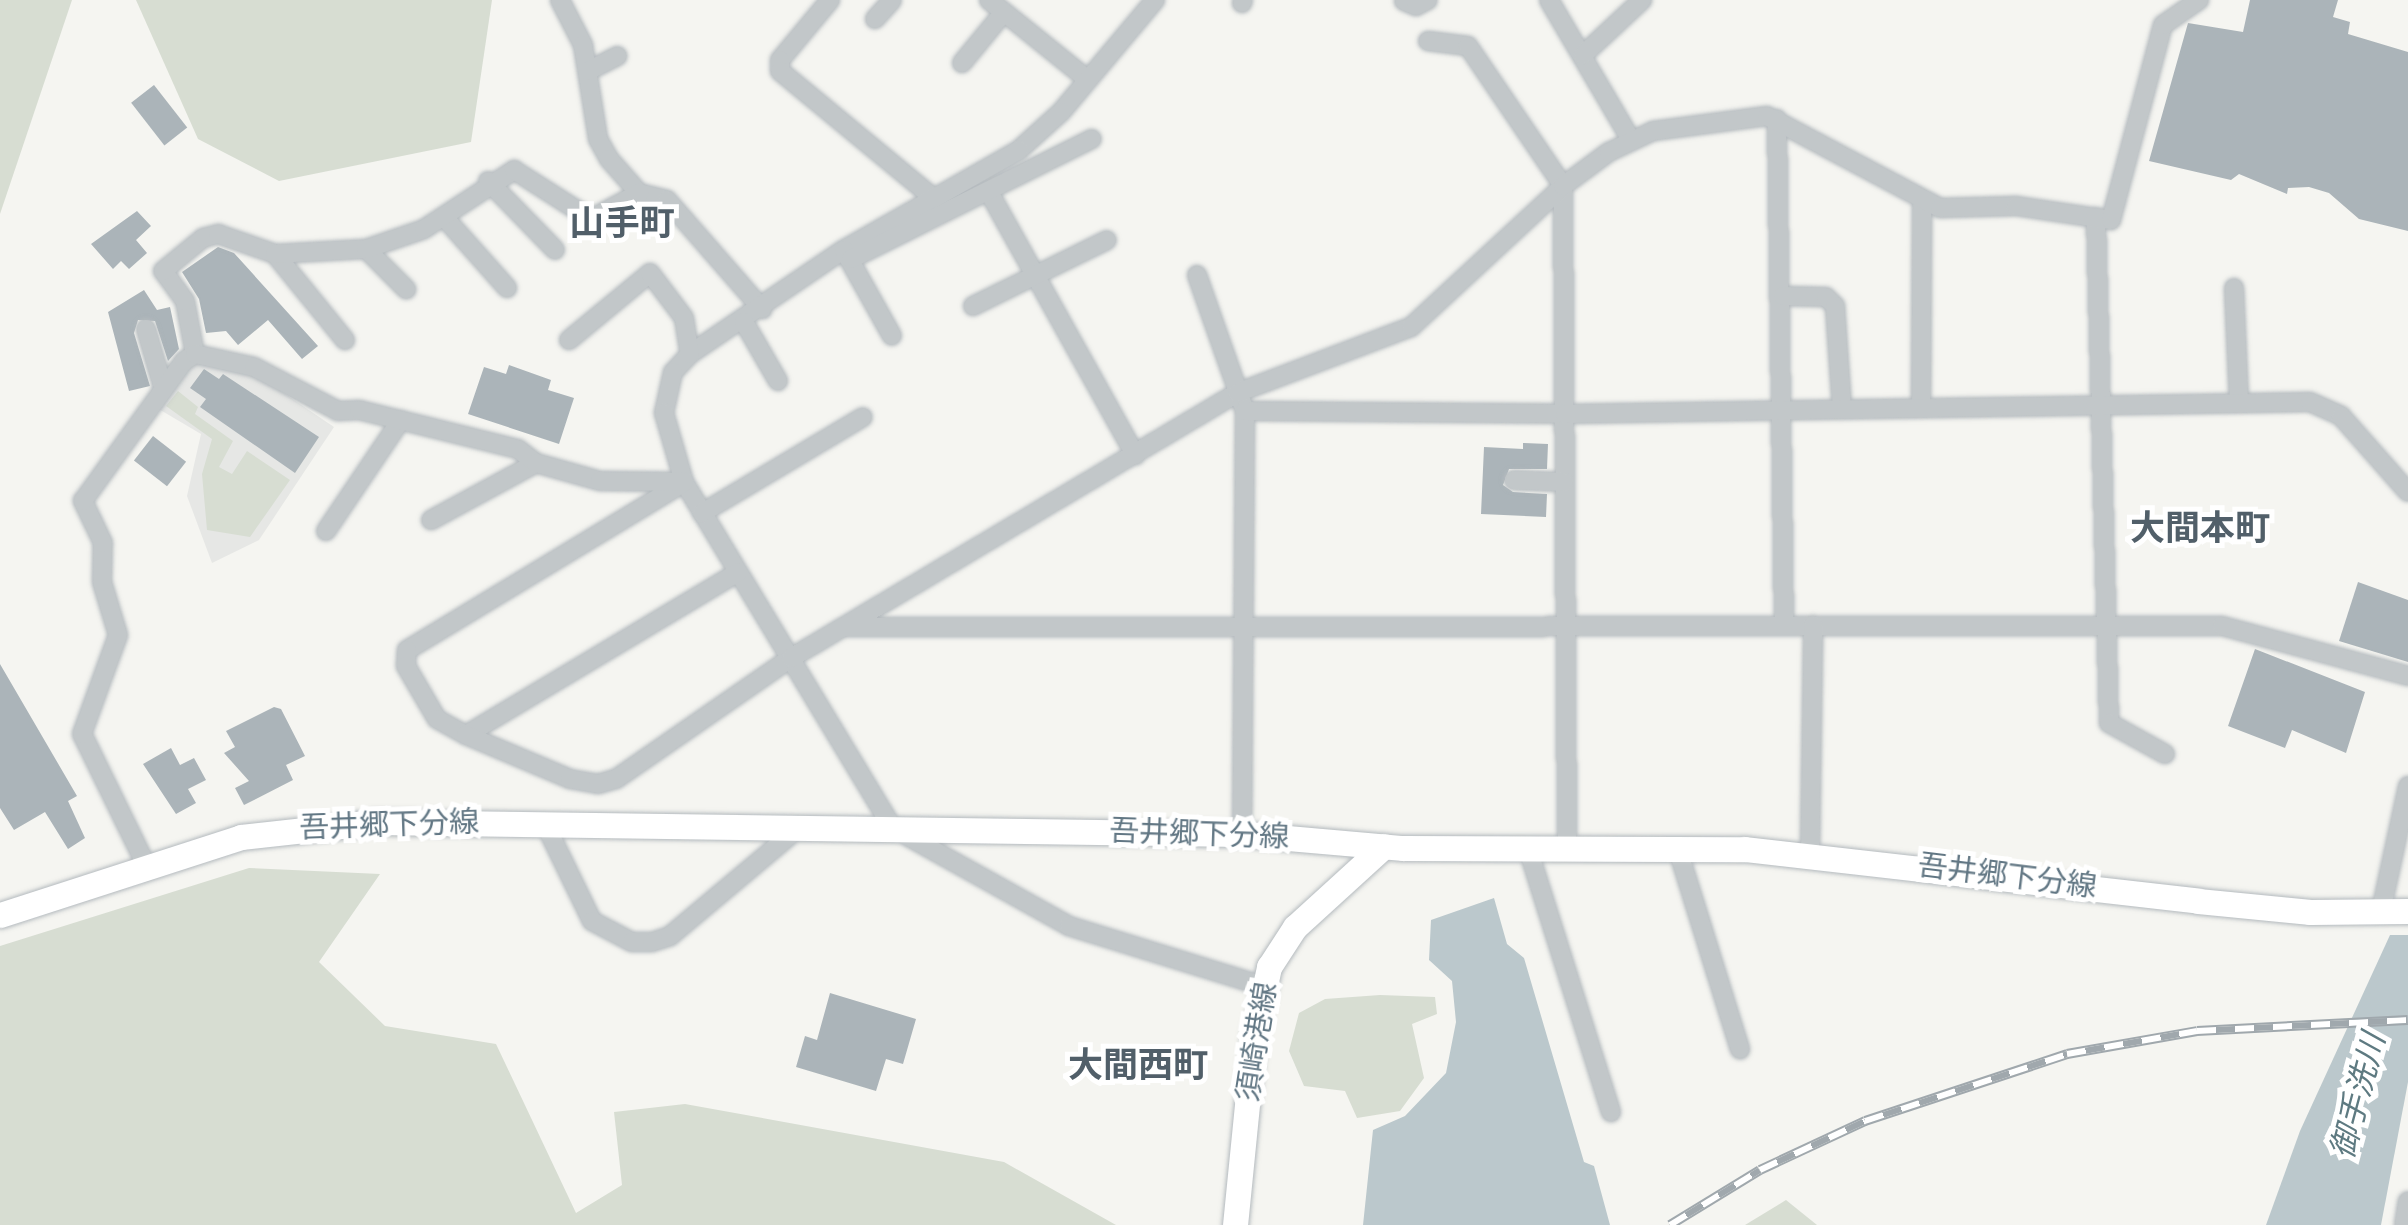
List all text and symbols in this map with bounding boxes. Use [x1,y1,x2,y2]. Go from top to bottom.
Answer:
district label: 山手町 [570,202,674,244]
district label: 大間本町 [2130,507,2270,549]
street label: 吾井郷下分線 [298,804,480,846]
street label: 吾井郷下分線 [1108,813,1290,855]
street label: 吾井郷下分線 [1915,847,2099,905]
street label: 須崎港線 [1230,980,1284,1104]
water label: 御手洗川 [2323,1029,2393,1163]
district label: 大間西町 [1068,1044,1208,1086]

